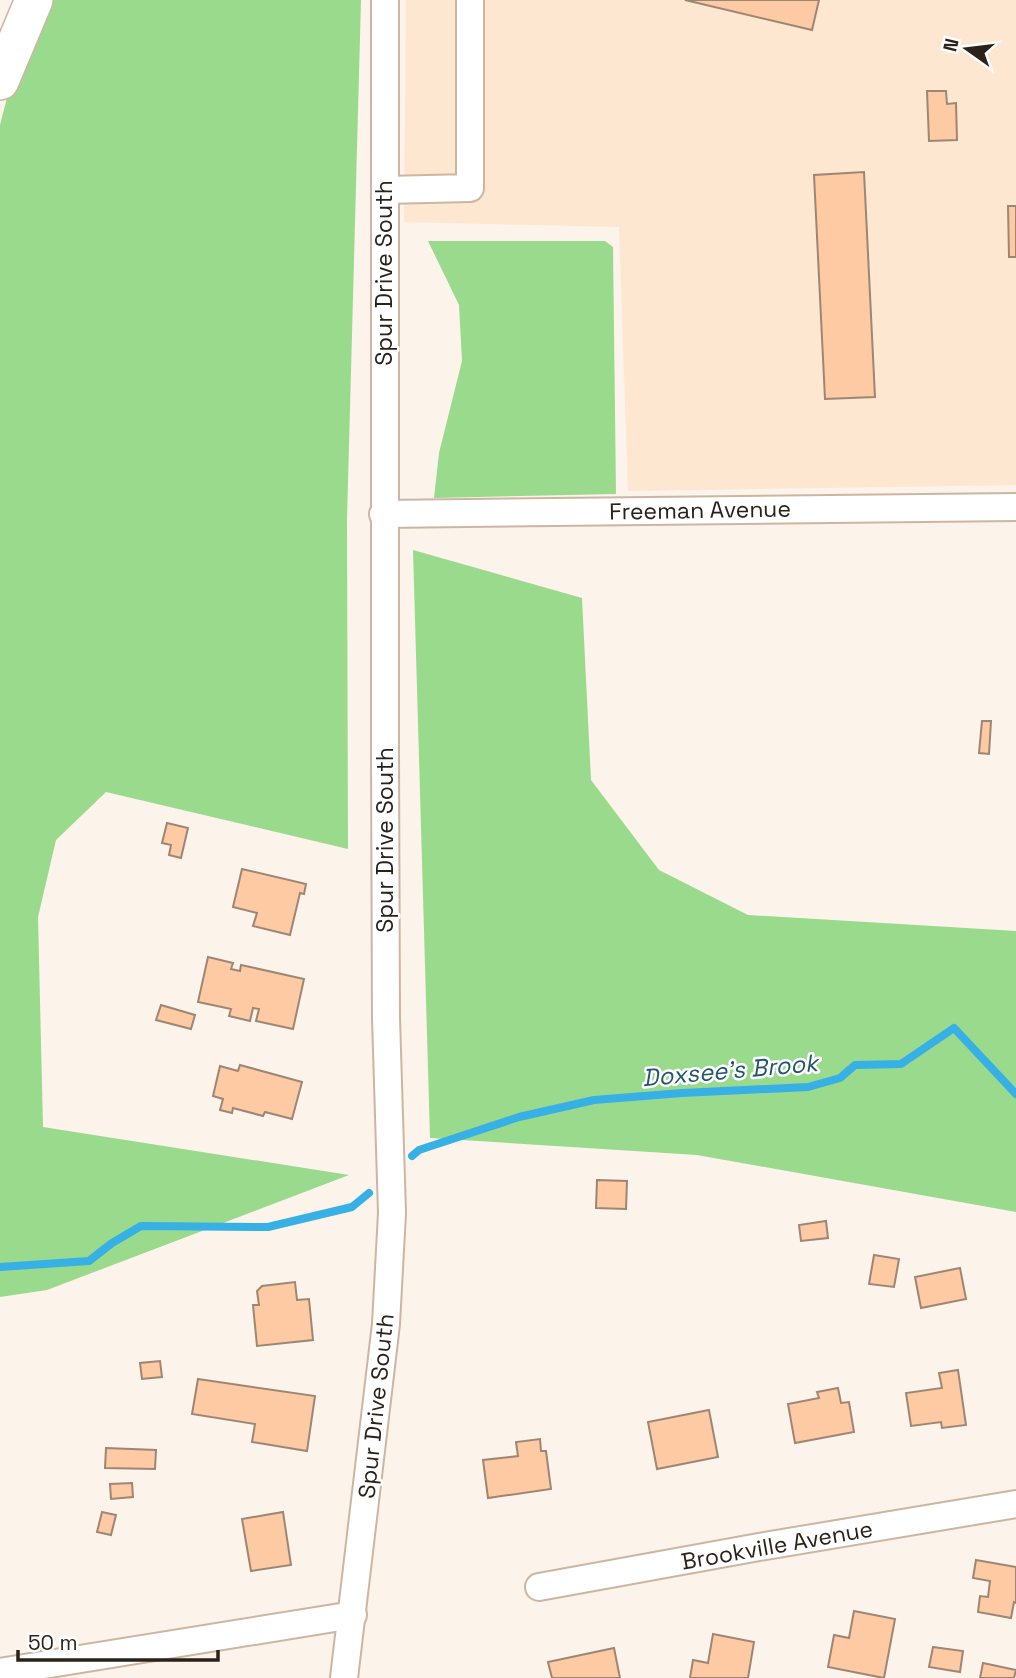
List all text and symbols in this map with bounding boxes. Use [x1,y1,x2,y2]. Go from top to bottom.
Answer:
north arrow [932,14,1002,84]
text: N [937,36,965,54]
street label: Spur Drive South [369,180,399,366]
street label: Freeman Avenue [609,493,791,527]
street label: Spur Drive South [370,747,400,933]
water label: Doxsee's Brook [641,1047,822,1093]
street label: Spur Drive South [351,1312,401,1500]
street label: Brookville Avenue [679,1513,875,1577]
scale bar [18,1618,217,1662]
text: 50 m [28,1629,78,1656]

